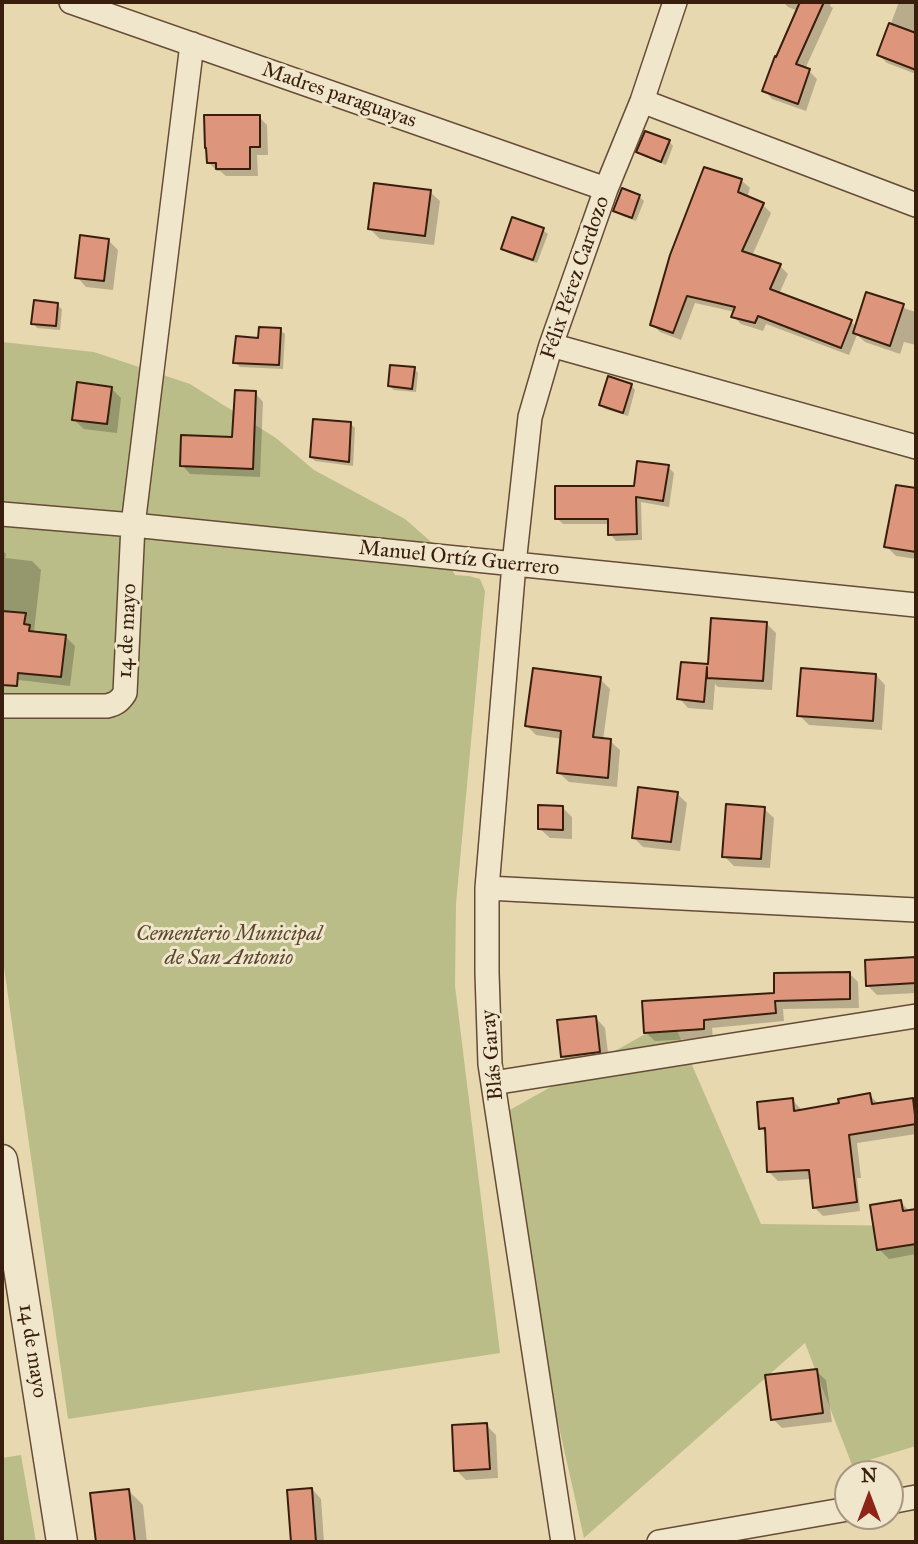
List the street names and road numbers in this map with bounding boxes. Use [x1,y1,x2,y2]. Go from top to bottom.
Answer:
street label: Madres paraguayas [258,58,420,134]
street label: Félix Pérez Cardozo [536,193,616,363]
street label: Manuel Ortíz Guerrero [358,536,560,582]
street label: 14 de mayo [113,583,143,679]
street label: Blás Garay [476,1008,510,1102]
street label: 14 de mayo [12,1302,52,1400]

